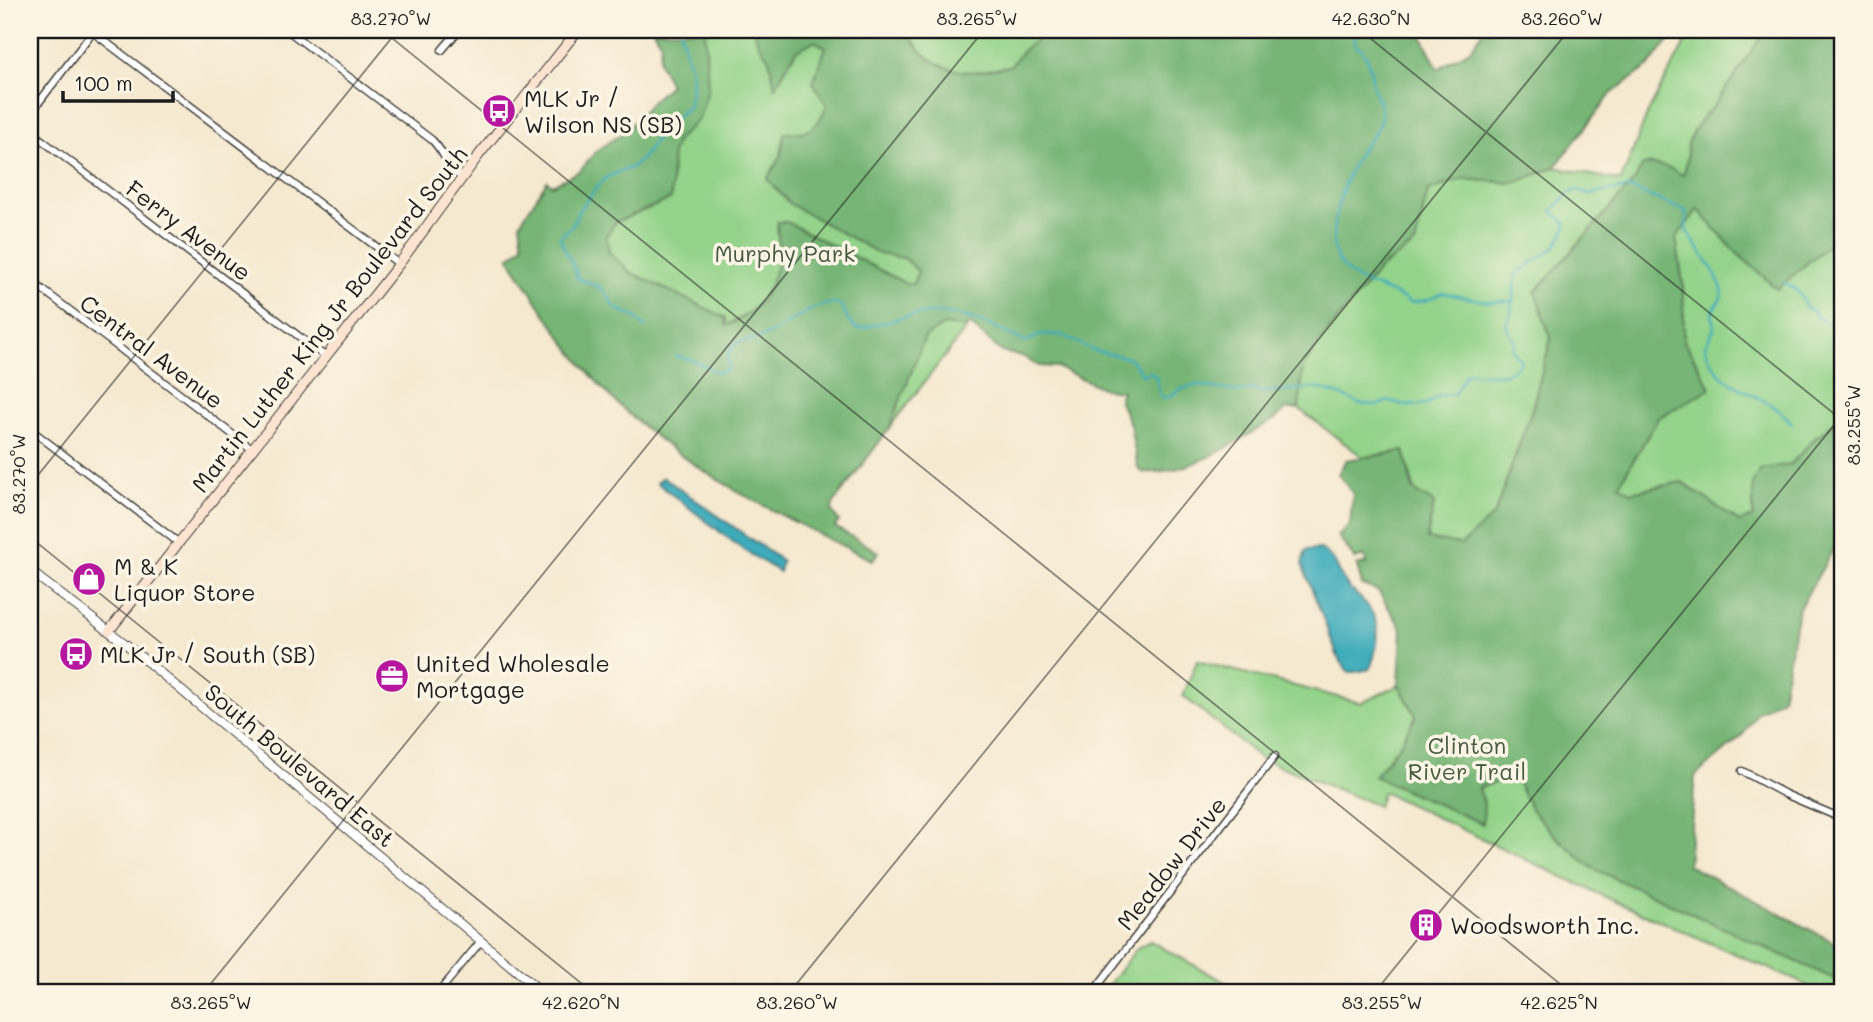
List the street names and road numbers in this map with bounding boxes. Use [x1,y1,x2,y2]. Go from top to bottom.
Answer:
street label: Martin Luther King Jr Boulevard South [184,140,474,498]
street label: Ferry Avenue [120,173,258,287]
street label: Central Avenue [74,287,230,415]
street label: South Boulevard East [199,677,401,853]
street label: Meadow Drive [1110,790,1232,936]

